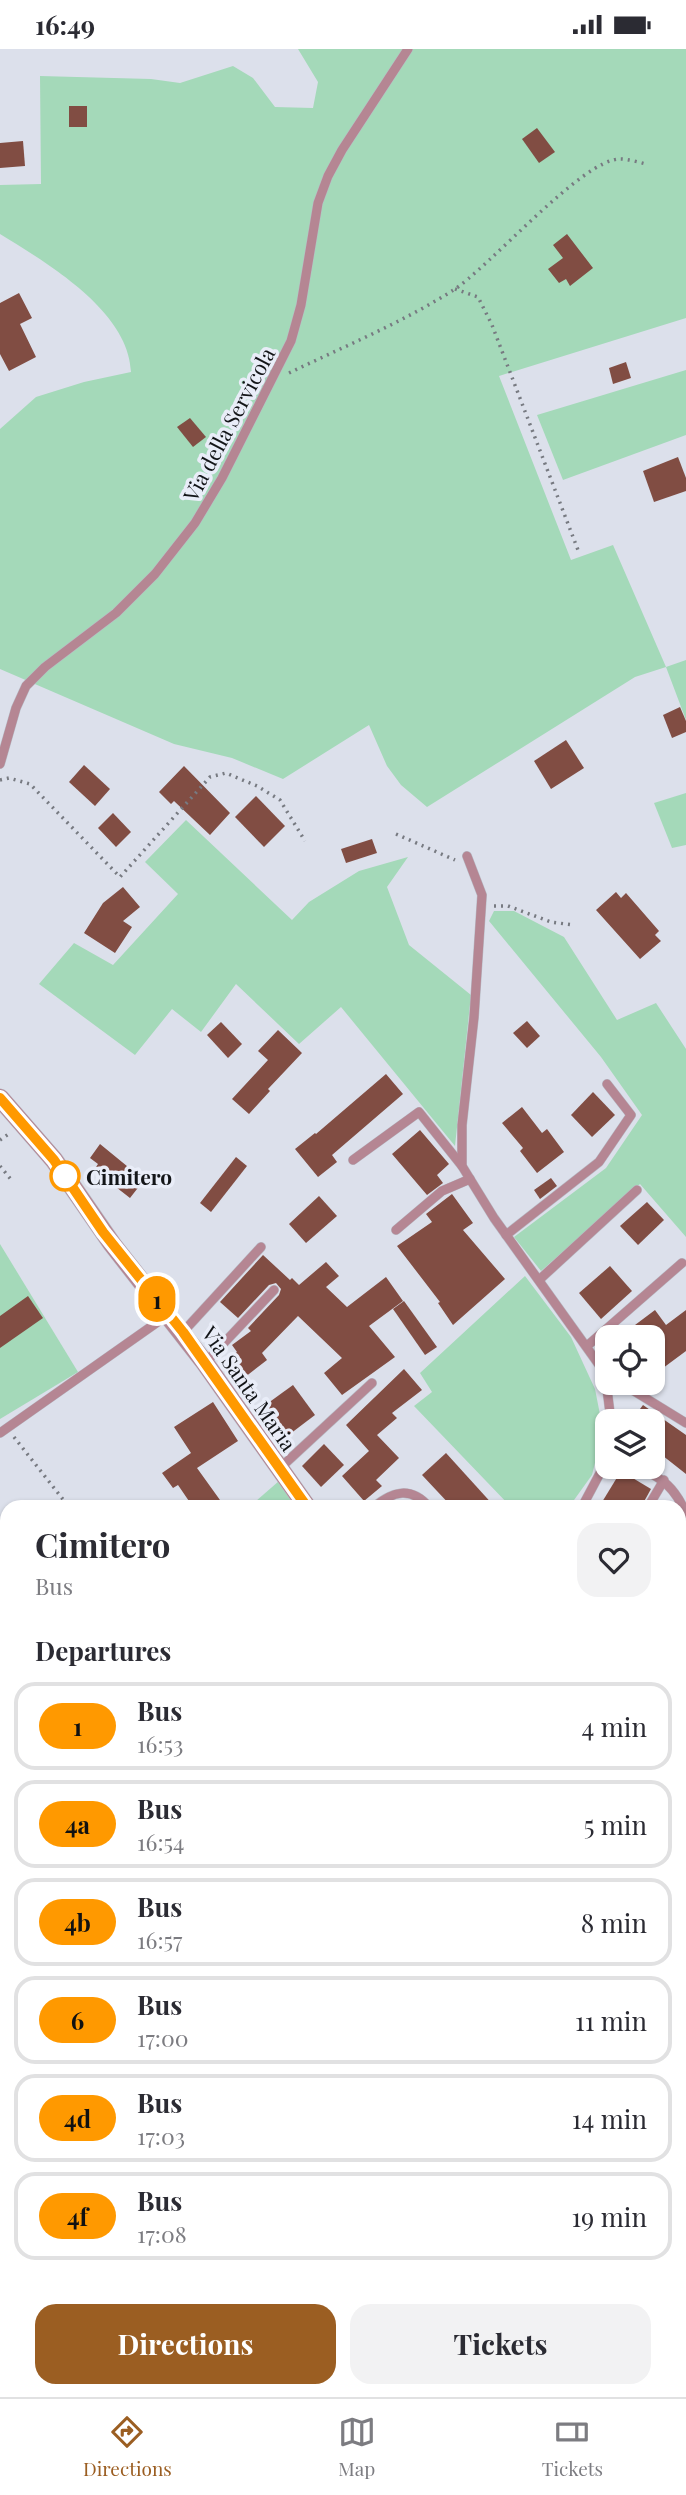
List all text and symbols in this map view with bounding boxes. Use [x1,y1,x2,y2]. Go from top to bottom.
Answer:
text: 16:49 [35,7,95,42]
street label: Via della Servicola [175,342,281,507]
marker: Cimitero [50,1161,80,1191]
place label: Cimitero [86,1162,172,1190]
line badge: 1 [134,1276,180,1322]
text: 1 [152,1283,162,1315]
street label: Via Santa Maria [196,1319,304,1456]
map controls [595,1325,665,1479]
button: locate [595,1325,665,1395]
button: layers [595,1409,665,1479]
text: Cimitero [35,1522,170,1566]
button: heart [577,1523,651,1597]
text: Bus [35,1570,73,1601]
text: Departures [35,1633,171,1668]
text: Bus [137,1693,182,1728]
text: 4 min [581,1709,647,1744]
text: 1 [73,1710,82,1742]
text: 16:53 [137,1728,183,1759]
text: Bus [137,1791,182,1826]
text: 5 min [584,1807,647,1842]
text: 4a [65,1808,90,1840]
text: 16:54 [137,1826,184,1857]
text: Bus [137,1889,182,1924]
text: 8 min [581,1905,647,1940]
text: 4b [64,1906,91,1938]
text: 16:57 [137,1924,182,1955]
text: Bus [137,1987,182,2022]
text: 11 min [575,2003,647,2038]
text: 6 [71,2004,84,2036]
text: 17:00 [137,2022,189,2053]
text: Bus [137,2085,182,2120]
text: 14 min [572,2101,647,2136]
text: 4d [64,2102,91,2134]
text: 17:03 [137,2120,185,2151]
text: Bus [137,2183,182,2218]
text: 19 min [571,2199,647,2234]
text: 4f [67,2200,88,2232]
text: 17:08 [137,2218,187,2249]
button: Directions [35,2304,336,2384]
button: Tickets [350,2304,651,2384]
tab: Directions [83,2413,172,2481]
tab: Map [338,2413,376,2481]
tab: Tickets [542,2413,603,2481]

